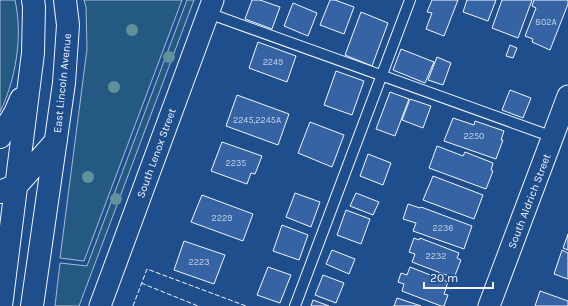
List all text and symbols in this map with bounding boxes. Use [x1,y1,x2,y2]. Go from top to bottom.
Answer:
house number: 802A [535,17,557,27]
street label: East Lincoln Avenue [51,32,74,133]
house number: 2249 [263,57,283,67]
street label: South Lenox Street [134,107,179,200]
house number: 2245,2245A [233,115,281,125]
house number: 2250 [464,131,484,141]
street label: South Aldrich Street [505,152,554,251]
house number: 2235 [226,158,246,168]
house number: 2229 [212,213,232,223]
house number: 2236 [433,223,453,233]
house number: 2232 [426,251,446,261]
house number: 2223 [189,257,209,267]
scale bar [424,264,493,290]
text: 20 m [430,271,458,285]

